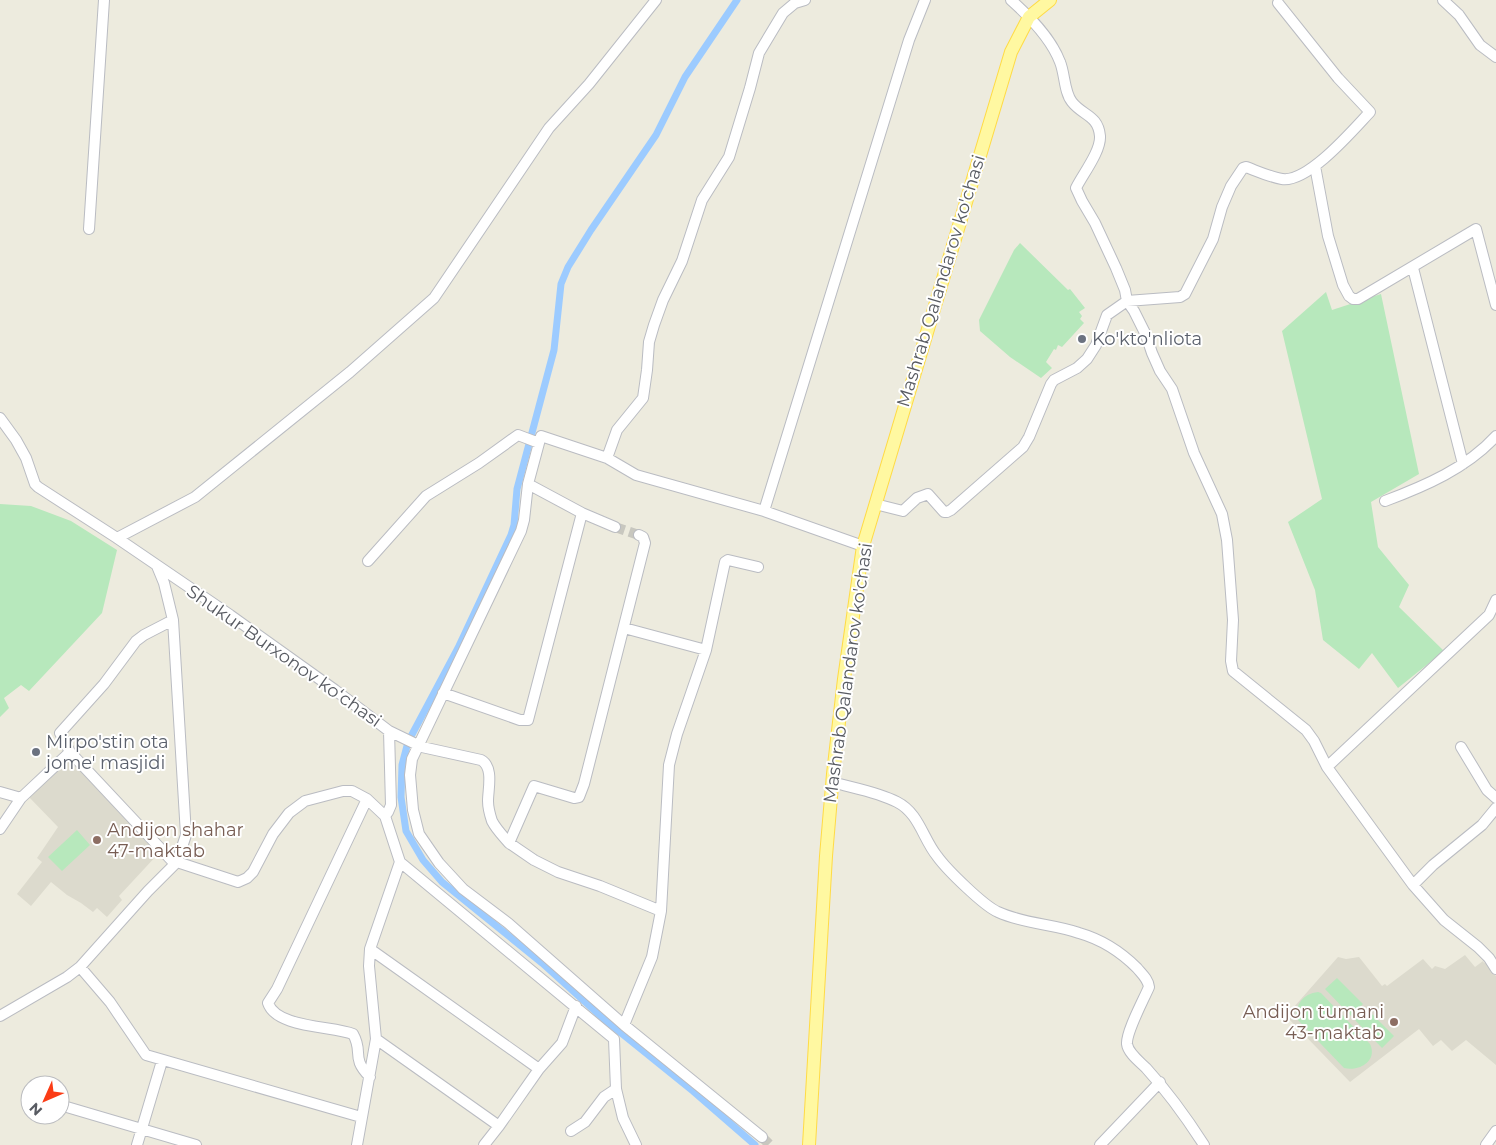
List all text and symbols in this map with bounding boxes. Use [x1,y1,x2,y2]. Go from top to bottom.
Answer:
street label: Mashrab Qalandarov ko'chasi [892,152,990,410]
place label: Ko'kto'nliota [1092,328,1202,350]
marker: Ko'kto'nliota [1076,333,1088,345]
street label: Mashrab Qalandarov ko'chasi [819,541,877,805]
street label: Shukur Burxonov koʻchasi [182,580,386,732]
place label: Mirpo'stin ota jome' masjidi [44,731,169,774]
marker: Mirpo'stin ota jome' masjidi [30,746,42,758]
place label: Andijon shahar 47-maktab [107,819,244,862]
marker: Andijon shahar 47-maktab [91,834,103,846]
place label: Andijon tumani 43-maktab [1243,1001,1384,1044]
marker: Andijon tumani 43-maktab [1388,1016,1400,1028]
north arrow [20,1075,70,1125]
text: N [25,1099,46,1120]

